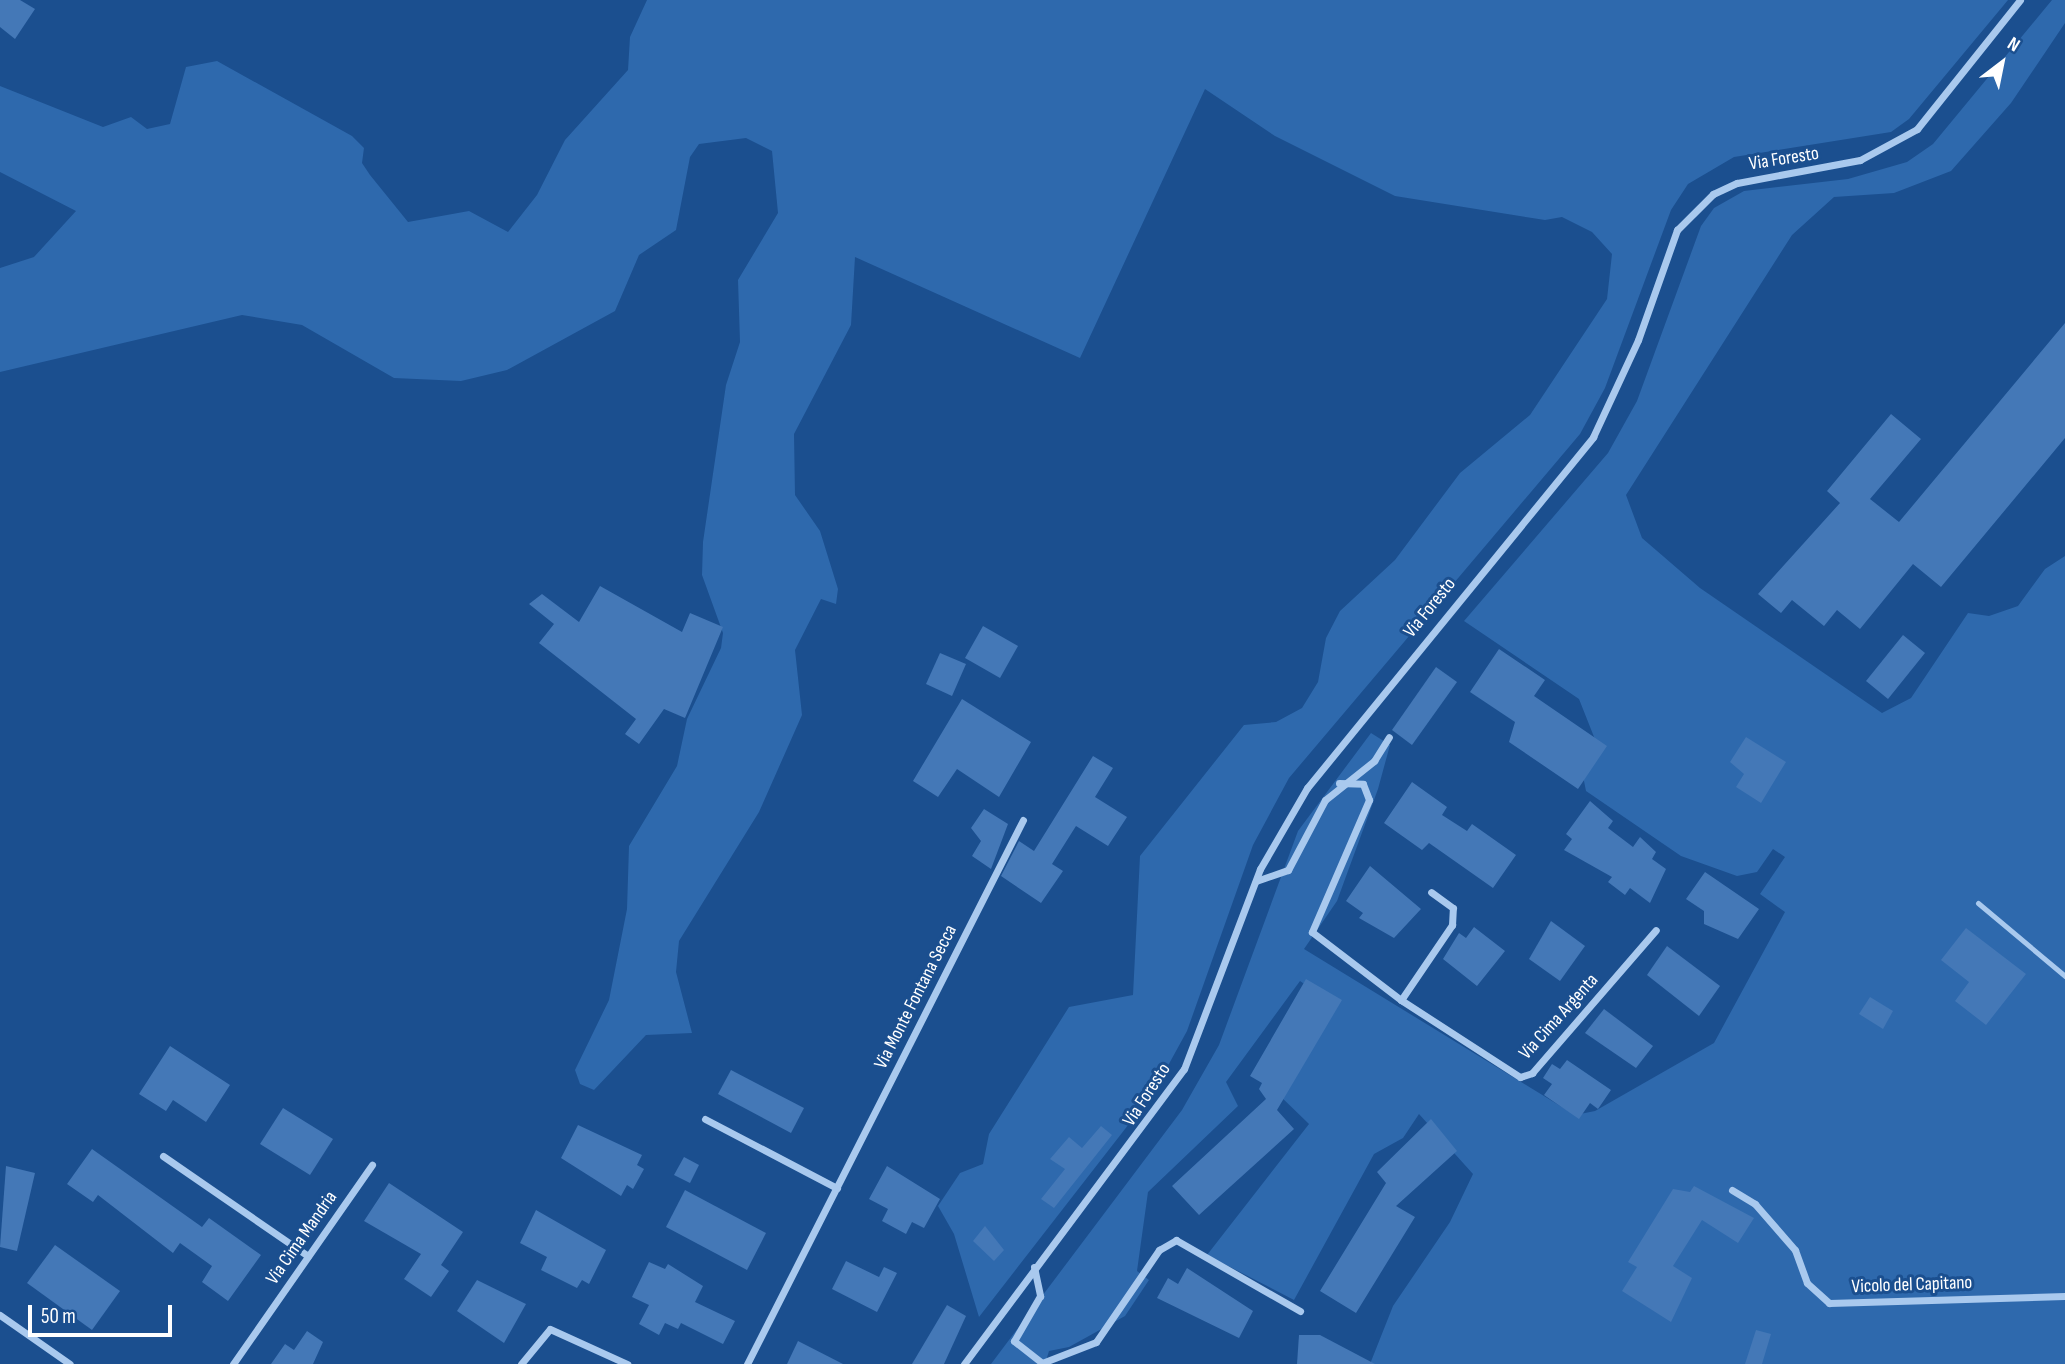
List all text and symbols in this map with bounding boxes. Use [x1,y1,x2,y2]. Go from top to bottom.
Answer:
north arrow [1967,28,2037,98]
text: N [2003,32,2024,57]
street label: Via Foresto [1747,142,1821,176]
street label: Via Foresto [1399,573,1461,643]
street label: Via Monte Fontana Secca [870,921,962,1073]
street label: Via Cima Argenta [1515,969,1603,1065]
street label: Via Foresto [1118,1059,1176,1131]
street label: Via Cima Mandria [261,1187,343,1289]
street label: Vicolo del Capitano [1851,1272,1973,1298]
scale bar [32,1290,175,1334]
text: 50 m [41,1304,76,1329]

